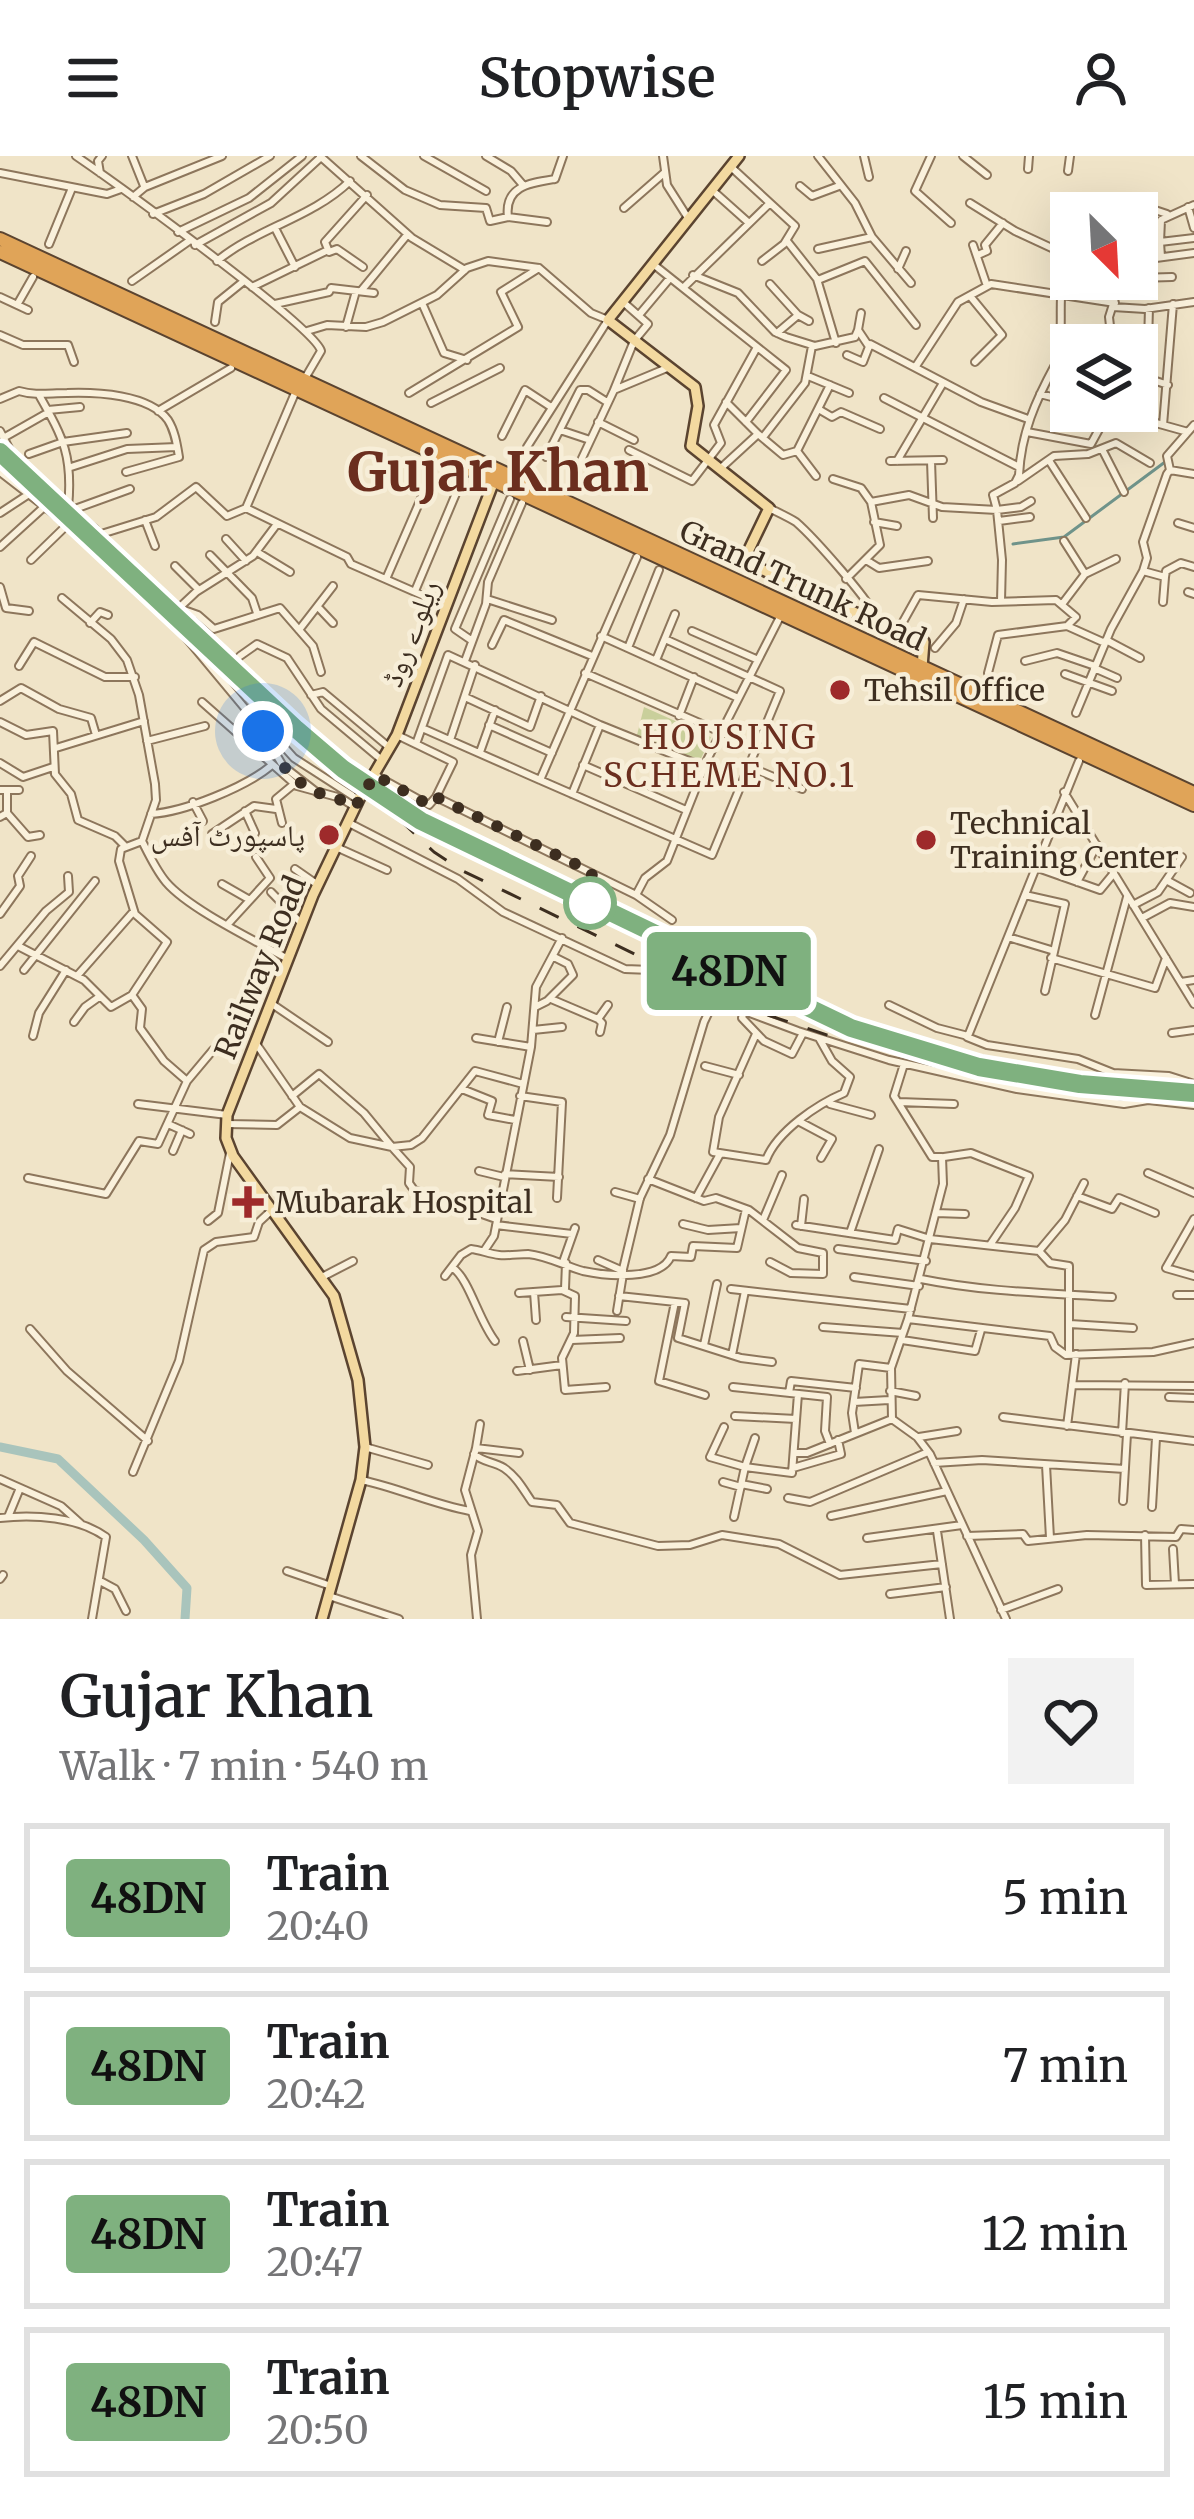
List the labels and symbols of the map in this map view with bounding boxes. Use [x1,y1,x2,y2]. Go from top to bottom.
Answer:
north arrow [1050,192,1158,300]
district label: Gujar Khan [347,438,649,506]
street label: Grand Trunk Road [674,511,932,659]
street label: ریلوے روڈ [372,574,448,692]
place label: Tehsil Office [864,671,1045,709]
marker: Tehsil Office [827,677,853,703]
your location [233,701,293,761]
district label: HOUSING SCHEME NO.1 [603,717,857,796]
place label: Technical Training Center [950,804,1179,876]
place label: پاسپورٹ آفس [150,816,305,854]
marker: پاسپورٹ آفس [316,822,342,848]
marker: Technical Training Center [913,827,939,853]
street label: Railway Road [206,870,314,1064]
unlabelled marker [565,878,615,928]
line badge: 48DN [645,932,813,1010]
place label: Mubarak Hospital [275,1183,533,1221]
marker: Mubarak Hospital [232,1186,264,1218]

